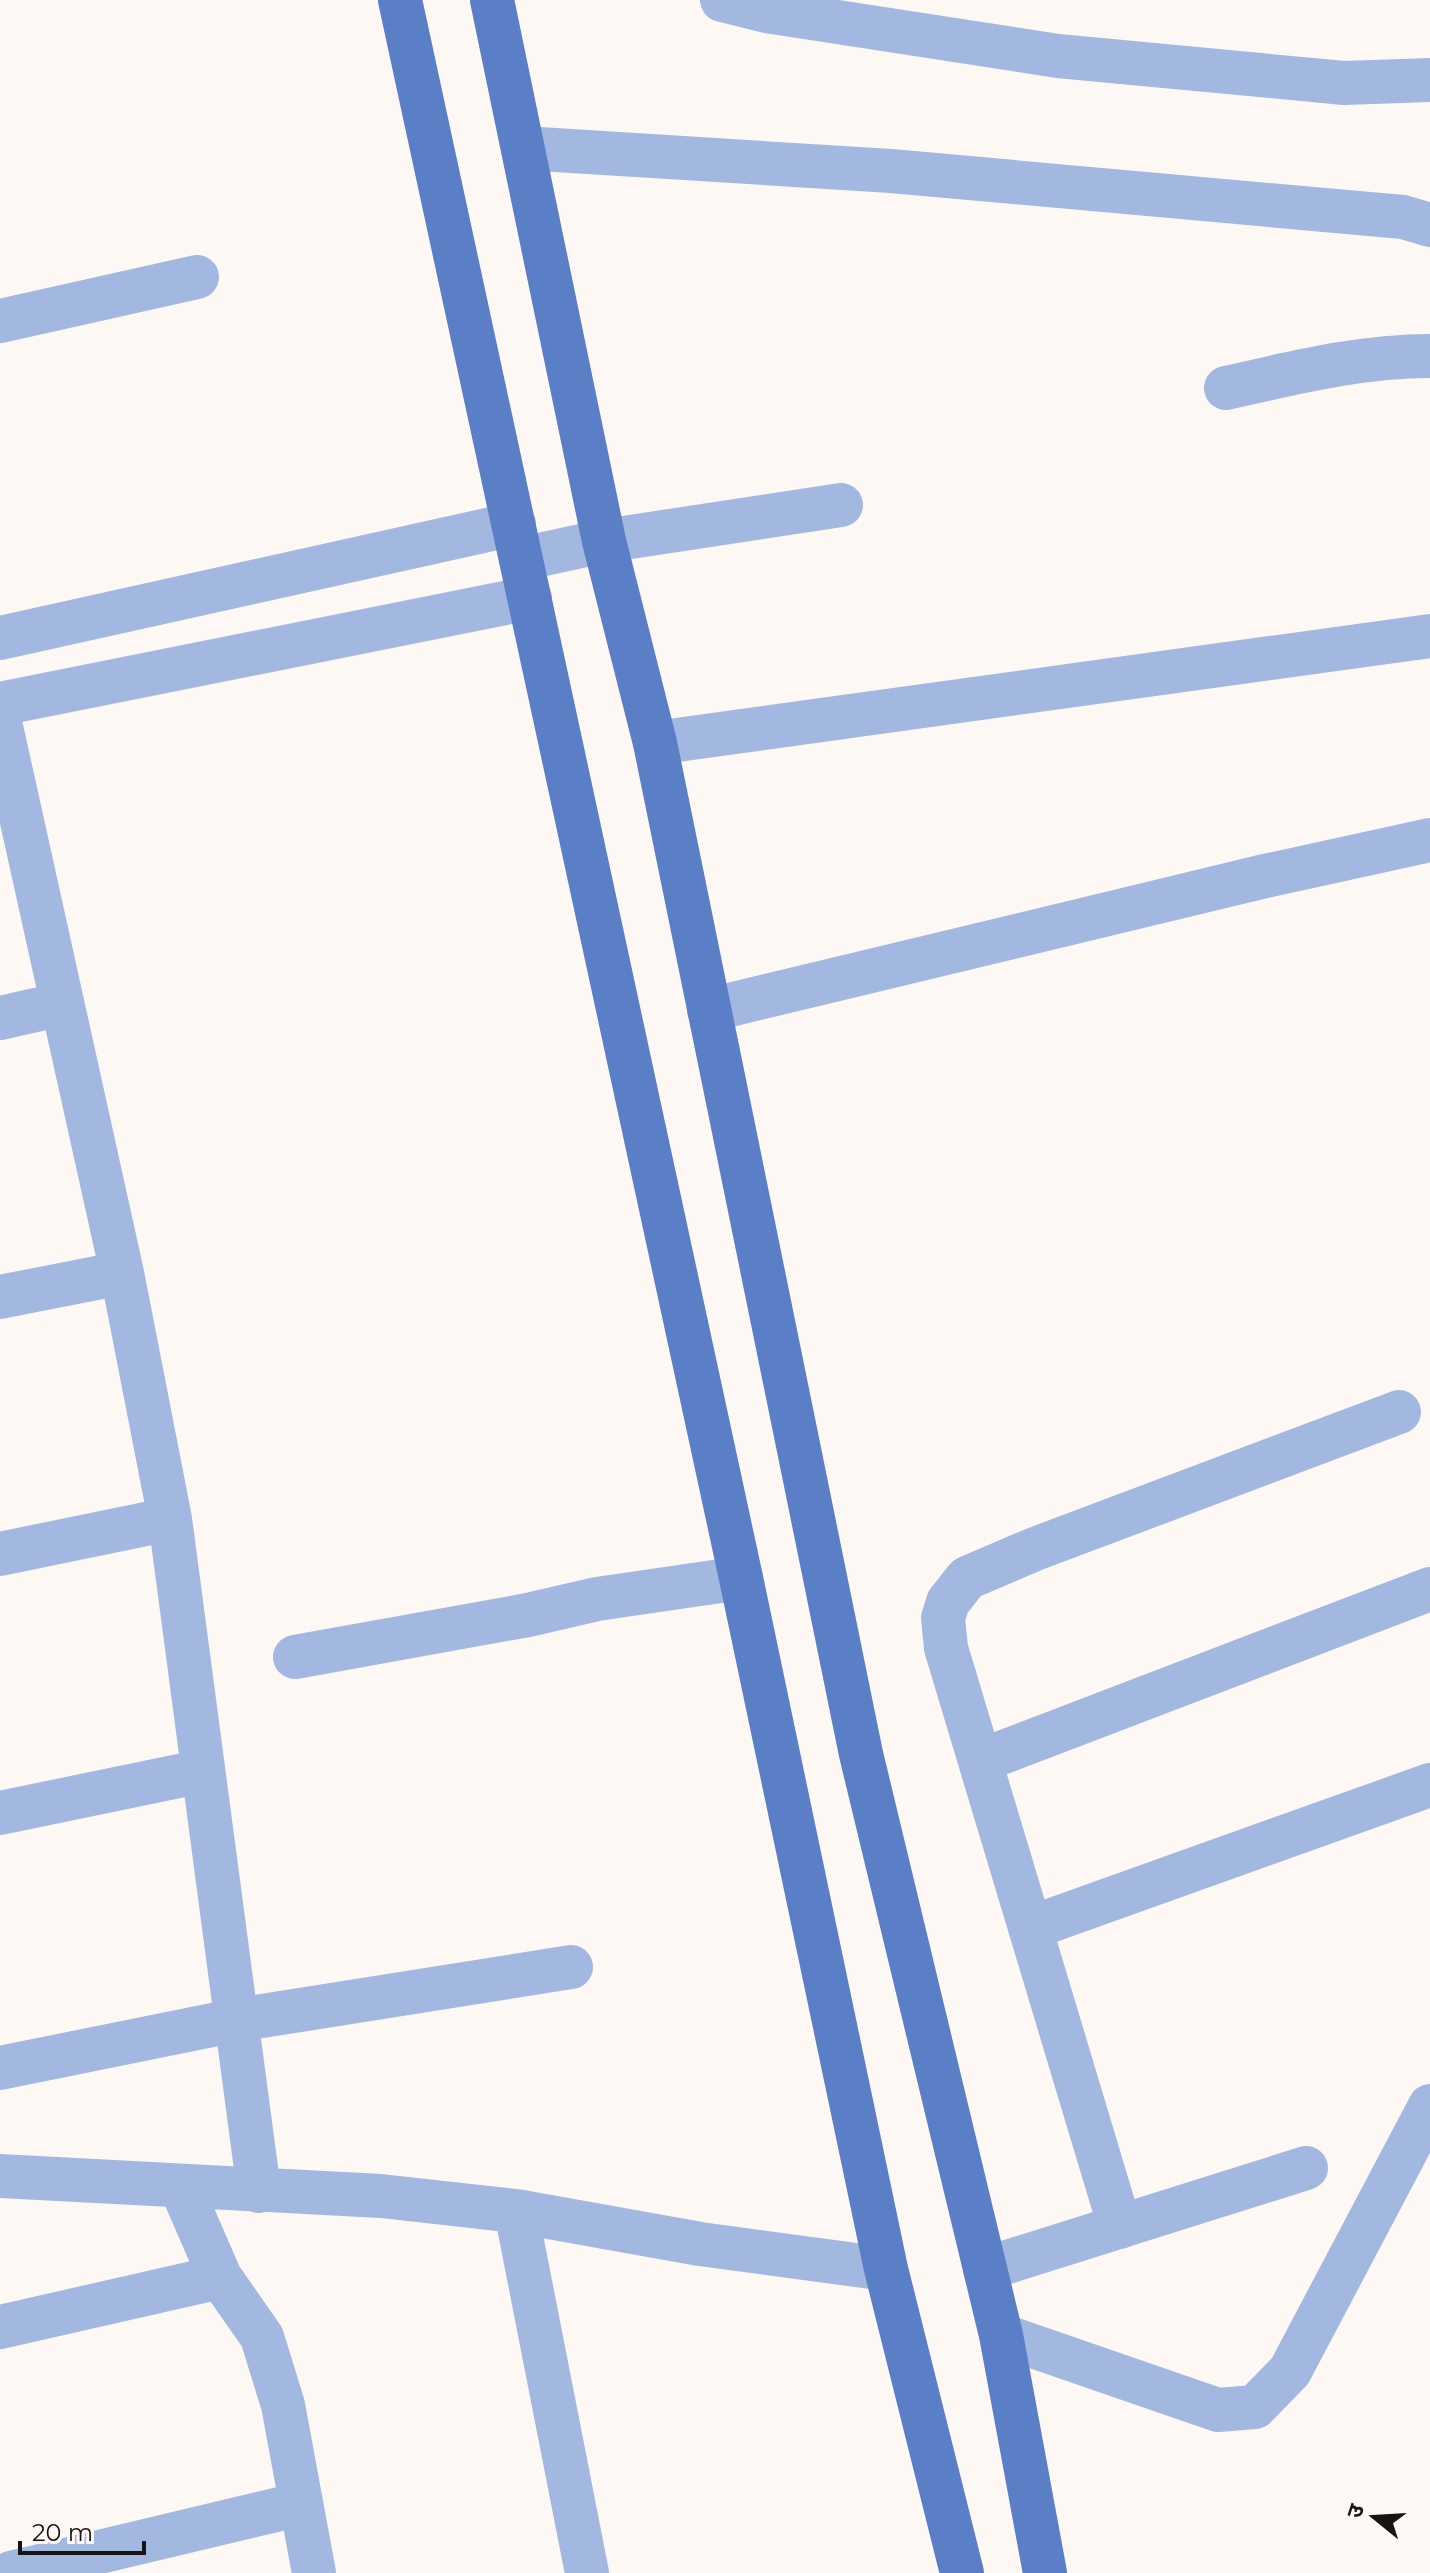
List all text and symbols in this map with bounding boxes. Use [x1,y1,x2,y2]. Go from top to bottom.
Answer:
north arrow [1334,2477,1414,2557]
text: उ [1341,2500,1371,2521]
scale bar [20,2505,144,2555]
text: 20 m [32,2518,93,2547]

